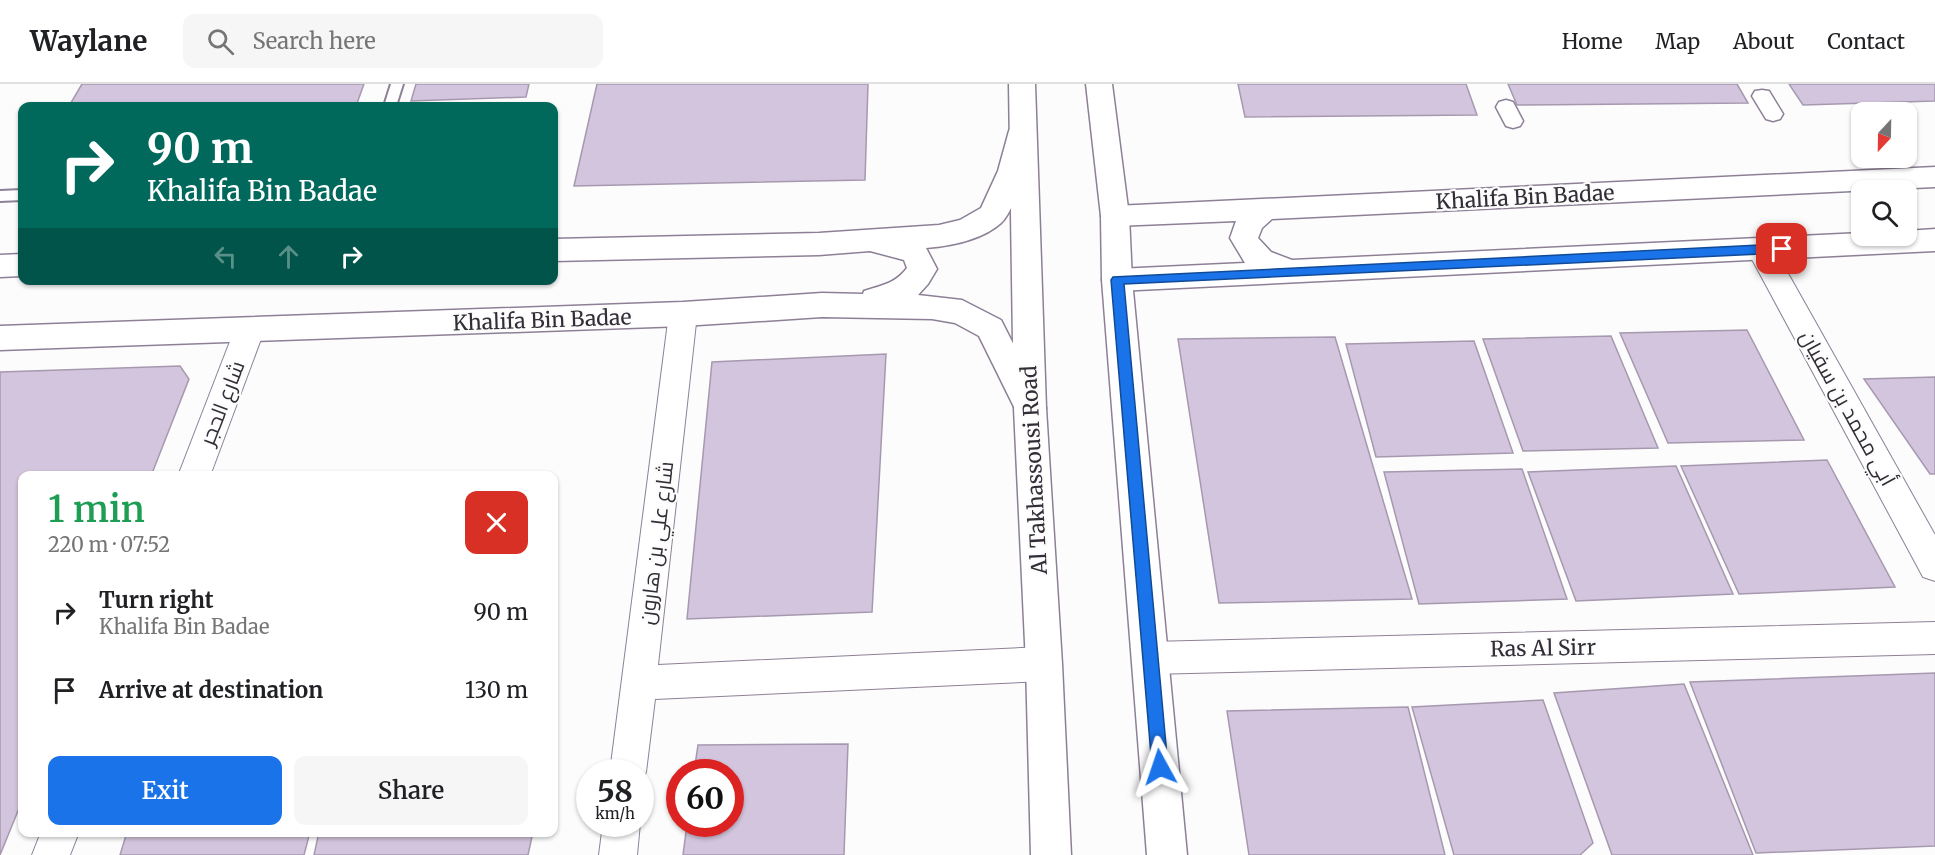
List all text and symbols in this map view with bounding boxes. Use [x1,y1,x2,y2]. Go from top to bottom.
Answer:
search box [183,14,603,68]
text: Waylane [30,23,147,59]
icon: search [204,25,237,58]
text: Search here [252,27,376,55]
text: Home [1562,28,1622,55]
text: Map [1655,28,1700,55]
text: About [1733,28,1794,55]
text: Contact [1827,28,1905,55]
north arrow [1851,102,1917,168]
map controls [1851,102,1917,246]
text: 90 m [147,122,253,174]
icon: right [48,126,126,204]
text: Khalifa Bin Badae [147,174,377,208]
street label: Khalifa Bin Badae [1435,179,1615,215]
button: search [1851,180,1917,246]
pin [1756,223,1807,274]
icon: arrive [1765,232,1798,265]
icon: left [209,240,242,273]
icon: ahead [272,240,305,273]
icon: right [335,240,368,273]
street label: Khalifa Bin Badae [452,303,632,337]
street label: أبي محمد بن سفيان [1791,325,1902,492]
street label: شارع الحجر [193,357,251,451]
street label: Al Takhassousi Road [1015,364,1053,576]
street label: شارع علي بن هارون [633,460,682,627]
text: 1 min [48,487,145,532]
button: close [465,491,528,554]
text: 220 m · 07:52 [48,532,170,557]
text: Turn right [99,586,213,614]
icon: right [48,596,81,629]
text: 90 m [473,598,528,626]
text: Khalifa Bin Badae [99,614,269,639]
street label: Ras Al Sirr [1490,634,1596,662]
icon: arrive [48,674,81,707]
text: Arrive at destination [99,676,323,704]
text: 130 m [465,676,528,704]
position arrow [1128,735,1192,799]
button: Exit [48,756,282,825]
button: Share [294,756,528,825]
speed limit sign: 60 [666,759,744,837]
text: 58 [597,772,633,810]
text: km/h [595,804,635,823]

